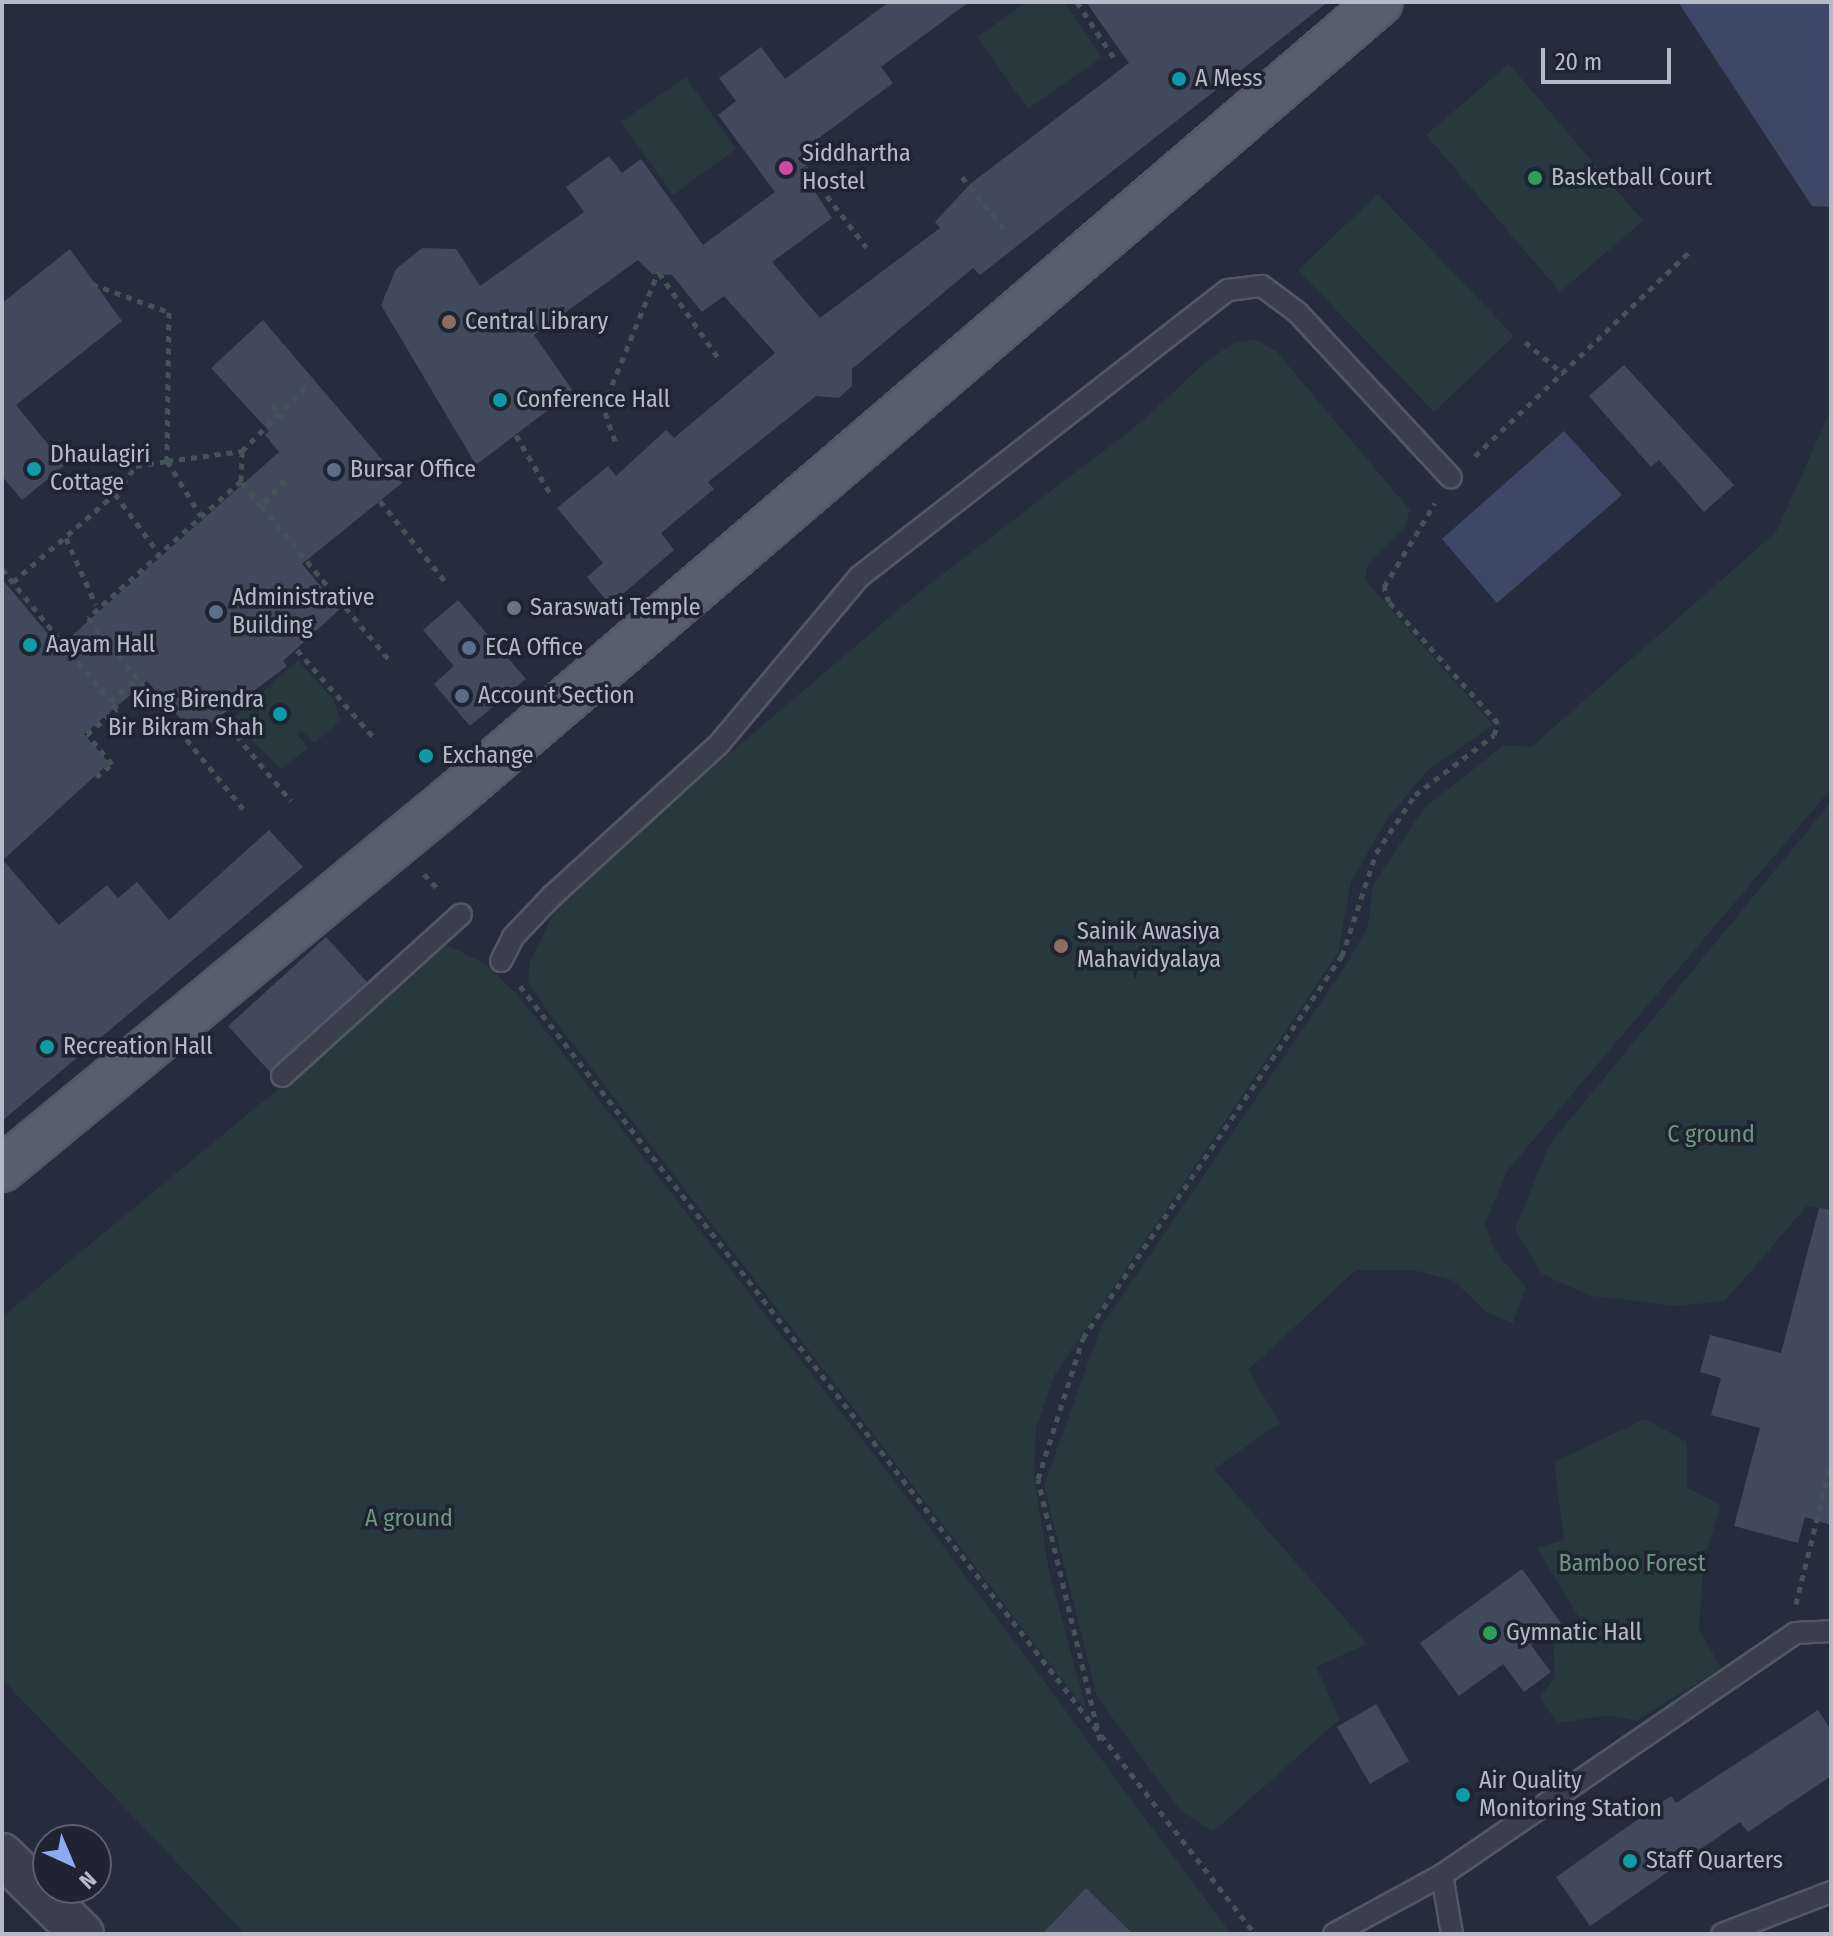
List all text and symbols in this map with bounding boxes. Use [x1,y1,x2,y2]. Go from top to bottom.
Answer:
scale bar [1545,32,1675,82]
text: 20 m [1555,48,1602,76]
place label: A Mess [1195,65,1262,93]
marker: A Mess [1170,70,1188,88]
place label: Siddhartha Hostel [802,140,911,196]
marker: Siddhartha Hostel [777,159,795,177]
place label: Basketball Court [1551,164,1712,192]
marker: Basketball Court [1526,169,1544,187]
place label: Central Library [465,308,608,336]
marker: Central Library [440,313,458,331]
place label: Conference Hall [516,386,670,414]
marker: Conference Hall [491,391,509,409]
place label: Dhaulagiri Cottage [50,441,150,497]
place label: Bursar Office [350,456,476,484]
marker: Dhaulagiri Cottage [25,460,43,478]
marker: Bursar Office [325,461,343,479]
place label: Administrative Building [232,584,375,640]
place label: Saraswati Temple [530,594,701,622]
marker: Saraswati Temple [505,599,523,617]
marker: Administrative Building [207,603,225,621]
place label: Aayam Hall [46,631,155,659]
place label: ECA Office [485,634,583,662]
marker: Aayam Hall [21,636,39,654]
marker: ECA Office [460,639,478,657]
place label: Account Section [478,682,635,710]
place label: King Birendra Bir Bikram Shah [108,686,264,742]
marker: Account Section [453,687,471,705]
marker: King Birendra Bir Bikram Shah [271,705,289,723]
place label: Exchange [442,742,534,770]
marker: Exchange [417,747,435,765]
place label: Sainik Awasiya Mahavidyalaya [1077,918,1221,974]
marker: Sainik Awasiya Mahavidyalaya [1052,937,1070,955]
place label: Recreation Hall [63,1033,212,1061]
marker: Recreation Hall [38,1038,56,1056]
park label: C ground [1667,1121,1755,1149]
park label: A ground [365,1505,453,1533]
park label: Bamboo Forest [1559,1550,1705,1578]
place label: Gymnatic Hall [1506,1619,1642,1647]
marker: Gymnatic Hall [1481,1624,1499,1642]
place label: Air Quality Monitoring Station [1479,1767,1662,1823]
marker: Air Quality Monitoring Station [1454,1786,1472,1804]
north arrow [32,1824,112,1904]
place label: Staff Quarters [1646,1847,1783,1875]
marker: Staff Quarters [1621,1852,1639,1870]
text: N [74,1866,102,1894]

